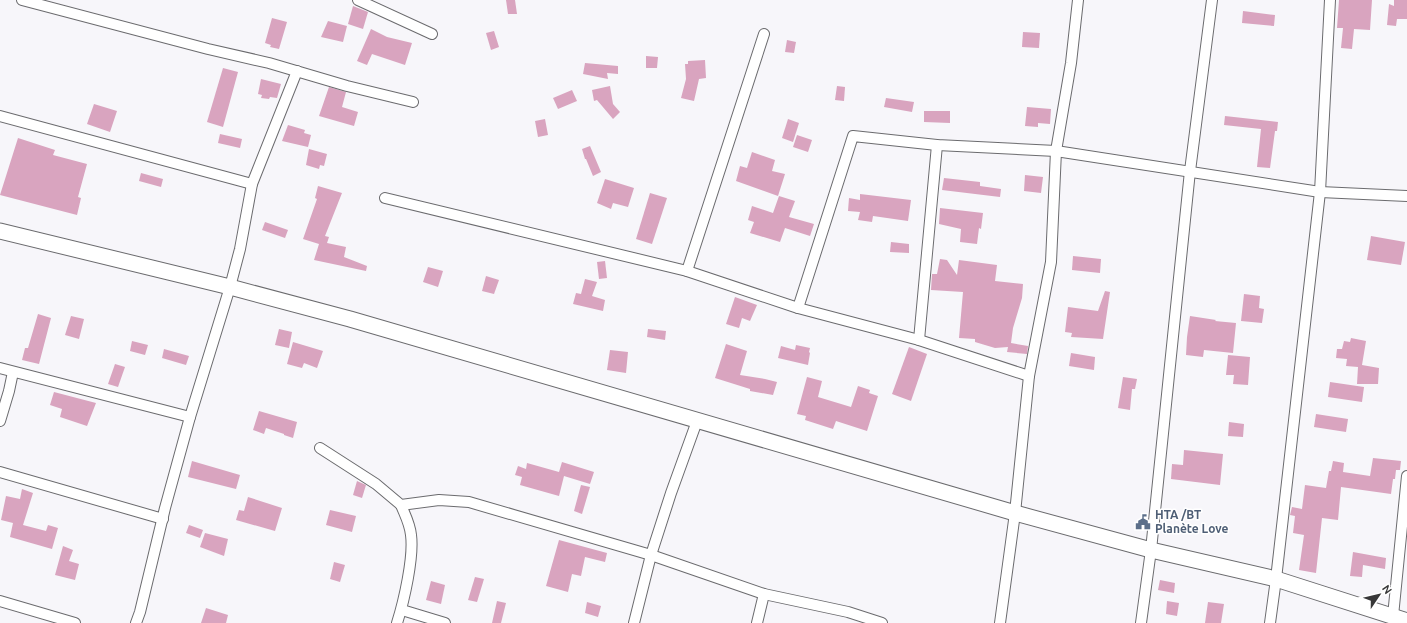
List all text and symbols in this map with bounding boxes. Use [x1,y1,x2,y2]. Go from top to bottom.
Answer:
place label: HTA /BT Planète Love [1155,508,1229,535]
public building icon: HTA /BT Planète Love [1134,513,1152,531]
north arrow [1359,575,1399,615]
text: N [1380,582,1394,596]

